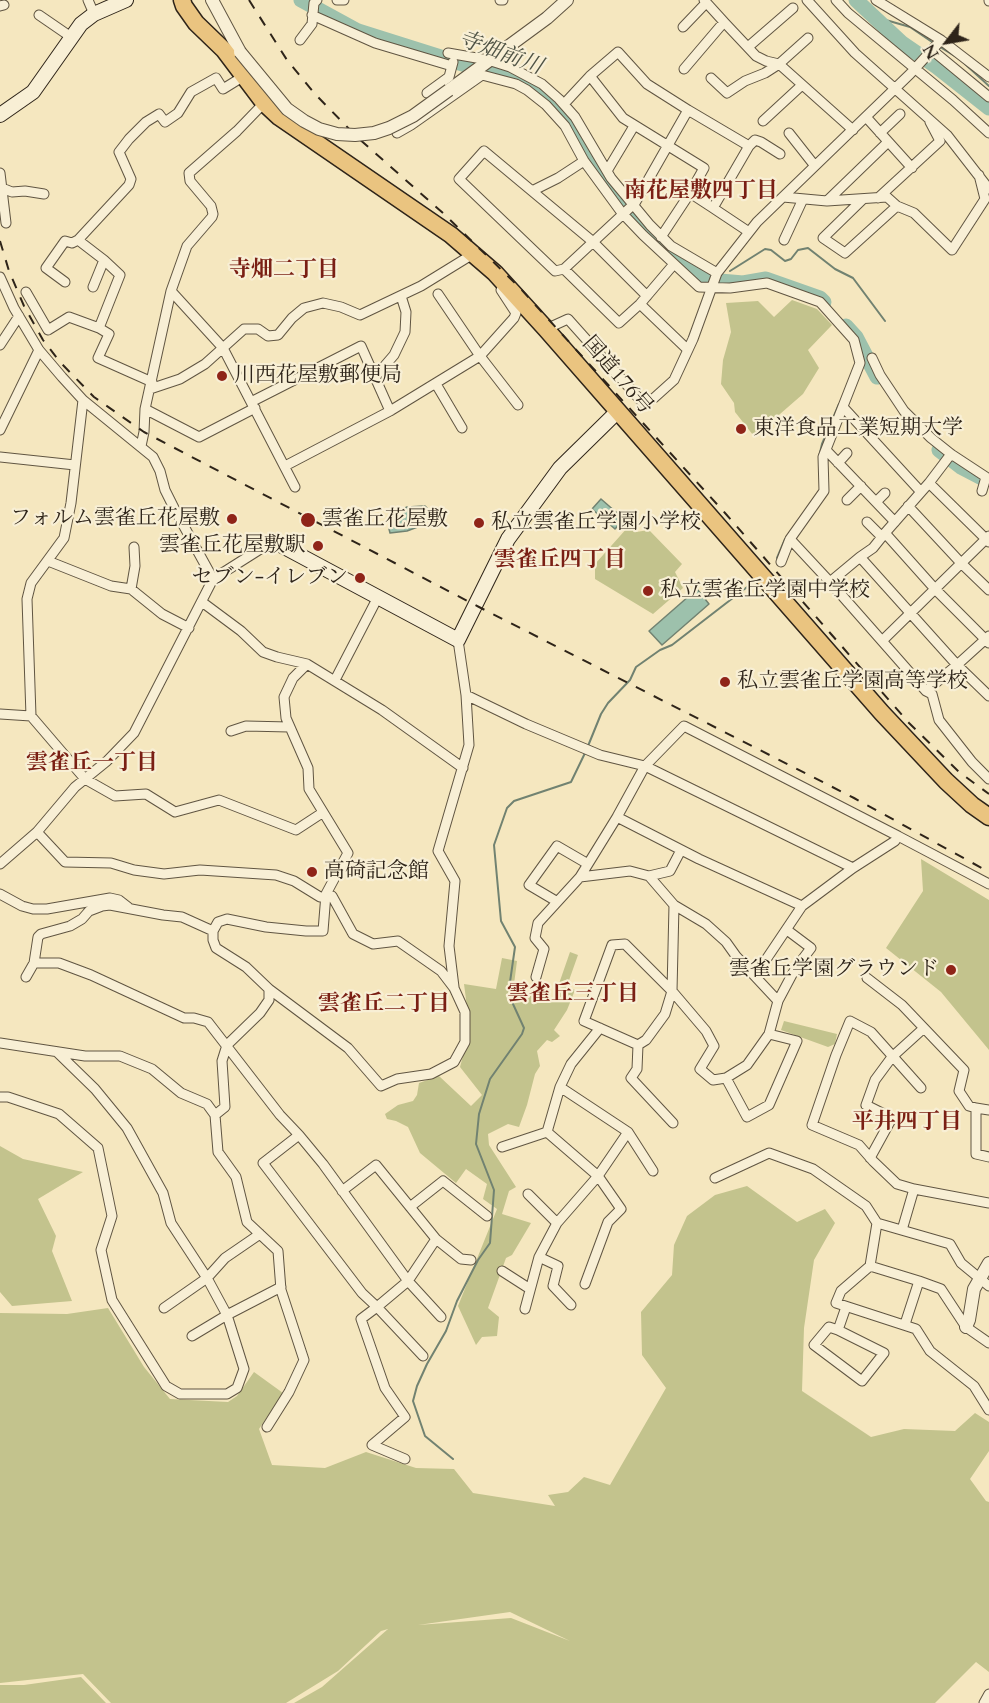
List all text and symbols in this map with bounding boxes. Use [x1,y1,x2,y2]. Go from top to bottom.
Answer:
north arrow [917,12,977,72]
water label: 寺畑前川 [454,27,546,81]
text: N [919,40,945,63]
district label: 南花屋敷四丁目 [624,179,778,205]
district label: 寺畑二丁目 [229,258,339,284]
street label: 国道176号 [576,332,658,420]
place label: 川西花屋敷郵便局 [234,363,402,389]
marker: 川西花屋敷郵便局 [215,369,229,383]
place label: 東洋食品工業短期大学 [753,416,963,442]
marker: 東洋食品工業短期大学 [734,422,748,436]
place label: フォルム雲雀丘花屋敷 [10,506,220,532]
place label: 雲雀丘花屋敷 [322,507,448,533]
place label: 私立雲雀丘学園小学校 [491,510,701,536]
marker: 雲雀丘花屋敷 [299,511,317,529]
marker: フォルム雲雀丘花屋敷 [225,512,239,526]
marker: 私立雲雀丘学園小学校 [472,516,486,530]
place label: 雲雀丘花屋敷駅 [159,533,306,559]
marker: 雲雀丘花屋敷駅 [311,539,325,553]
district label: 雲雀丘四丁目 [494,548,626,574]
place label: セブン-イレブン [192,565,348,591]
marker: セブン-イレブン [353,571,367,585]
place label: 私立雲雀丘学園中学校 [660,578,870,604]
marker: 私立雲雀丘学園中学校 [641,584,655,598]
place label: 私立雲雀丘学園高等学校 [737,669,968,695]
marker: 私立雲雀丘学園高等学校 [718,675,732,689]
district label: 雲雀丘一丁目 [26,751,158,777]
place label: 高碕記念館 [324,859,429,885]
marker: 高碕記念館 [305,865,319,879]
place label: 雲雀丘学園グラウンド [729,957,939,983]
marker: 雲雀丘学園グラウンド [944,963,958,977]
district label: 雲雀丘三丁目 [507,982,639,1008]
district label: 雲雀丘二丁目 [318,992,450,1018]
district label: 平井四丁目 [852,1110,962,1136]

